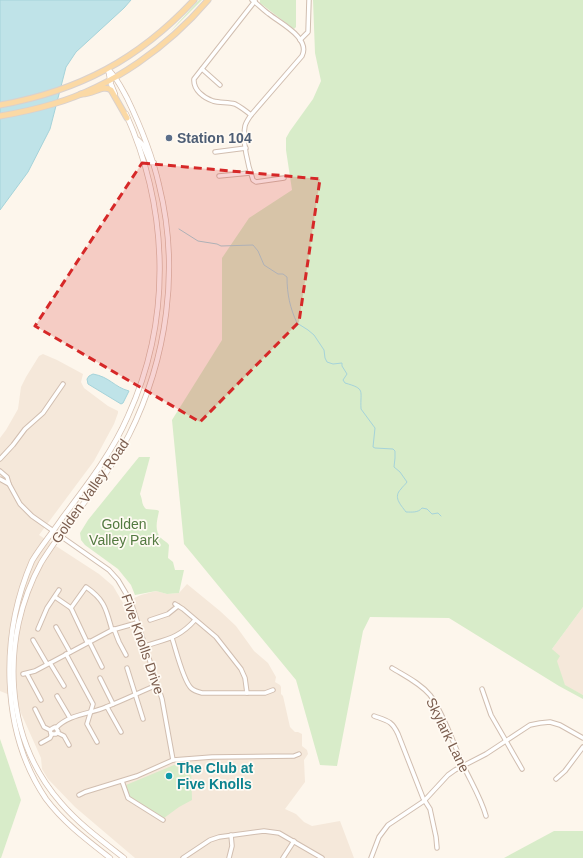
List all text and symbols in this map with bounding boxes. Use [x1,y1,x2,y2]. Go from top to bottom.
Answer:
place label: Station 104 [177,130,252,146]
marker: Station 104 [164,133,174,143]
street label: Golden Valley Road [48,436,132,546]
park label: Golden Valley Park [89,516,160,548]
street label: Five Knolls Drive [118,592,168,696]
street label: Skylark Lane [423,695,473,775]
place label: The Club at Five Knolls [177,760,254,792]
marker: The Club at Five Knolls [164,771,174,781]

